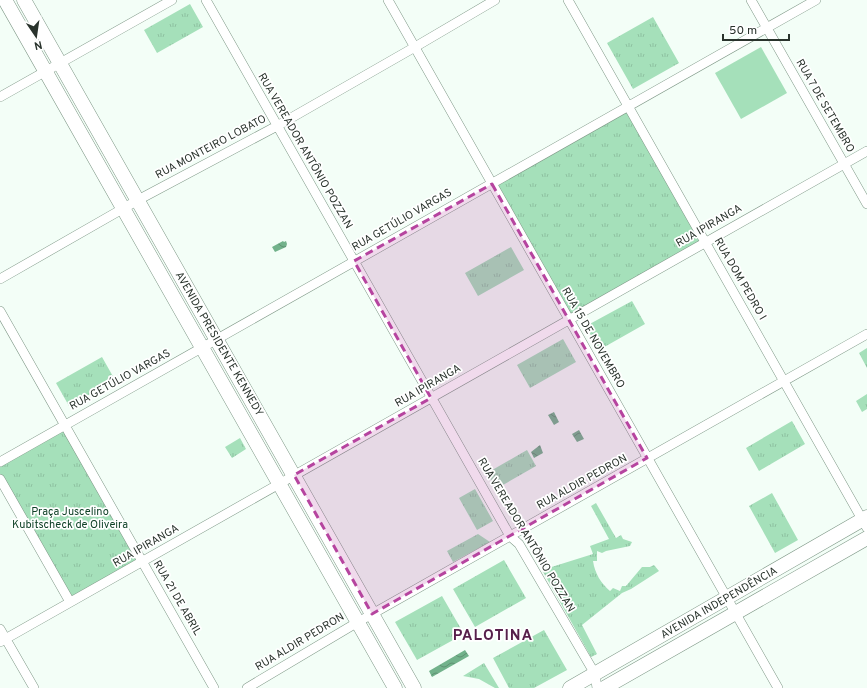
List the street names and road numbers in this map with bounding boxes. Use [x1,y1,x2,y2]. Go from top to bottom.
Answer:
street label: RUA 7 DE SETEMBRO [793,57,857,155]
street label: RUA VEREADOR ANTÔNIO POZZAN [255,70,356,231]
street label: RUA MONTEIRO LOBATO [153,112,269,182]
street label: RUA GETÚLIO VARGAS [349,185,455,254]
street label: RUA IPIRANGA [673,201,745,251]
street label: RUA DOM PEDRO I [711,235,769,323]
street label: AVENIDA PRESIDENTE KENNEDY [172,269,266,419]
street label: RUA 15 DE NOVEMBRO [558,285,628,391]
street label: RUA GETÚLIO VARGAS [67,346,173,414]
street label: RUA IPIRANGA [392,361,464,411]
street label: RUA ALDIR PEDRON [534,451,630,513]
street label: RUA VEREADOR ANTÔNIO POZZAN [474,455,579,615]
street label: RUA IPIRANGA [110,521,182,571]
street label: RUA 21 DE ABRIL [150,558,204,638]
street label: AVENIDA INDEPENDÊNCIA [658,563,780,642]
street label: RUA ALDIR PEDRON [253,610,347,674]

